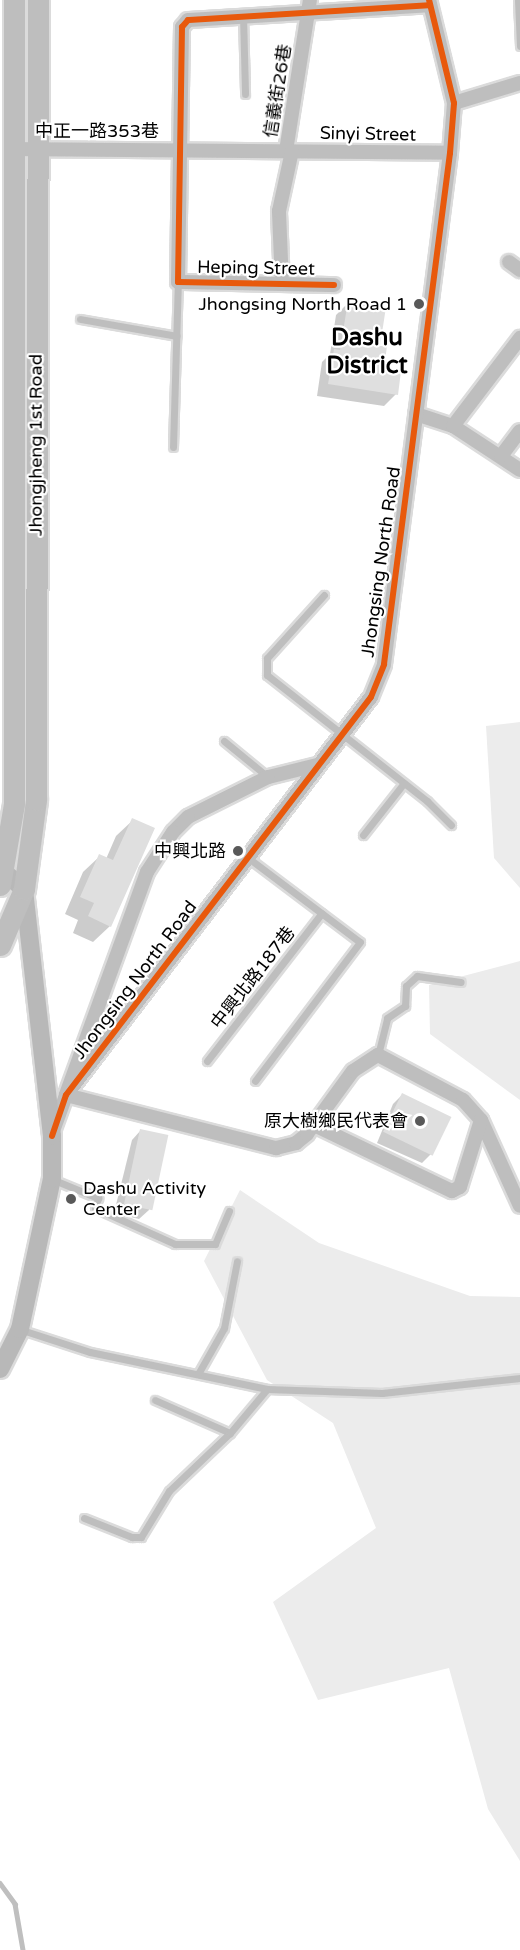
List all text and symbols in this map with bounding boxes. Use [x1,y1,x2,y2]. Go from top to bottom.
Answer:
street label: 信義街26巷 [260,43,296,139]
street label: 中正一路353巷 [35,120,159,142]
street label: Sinyi Street [320,122,416,146]
street label: Heping Street [197,256,315,280]
place label: Jhongsing North Road 1 [198,293,407,315]
marker: Jhongsing North Road 1 [412,297,426,311]
district label: Dashu District [326,324,408,380]
street label: Jhongjheng 1st Road [25,354,47,536]
street label: Jhongsing North Road [357,465,405,659]
place label: 中興北路 [154,840,226,862]
marker: 中興北路 [231,844,245,858]
street label: Jhongsing North Road [68,897,202,1063]
street label: 中興北路187巷 [206,923,300,1033]
place label: 原大樹鄉民代表會 [264,1110,408,1132]
marker: 原大樹鄉民代表會 [413,1114,427,1128]
place label: Dashu Activity Center [83,1178,206,1220]
marker: Dashu Activity Center [64,1192,78,1206]

